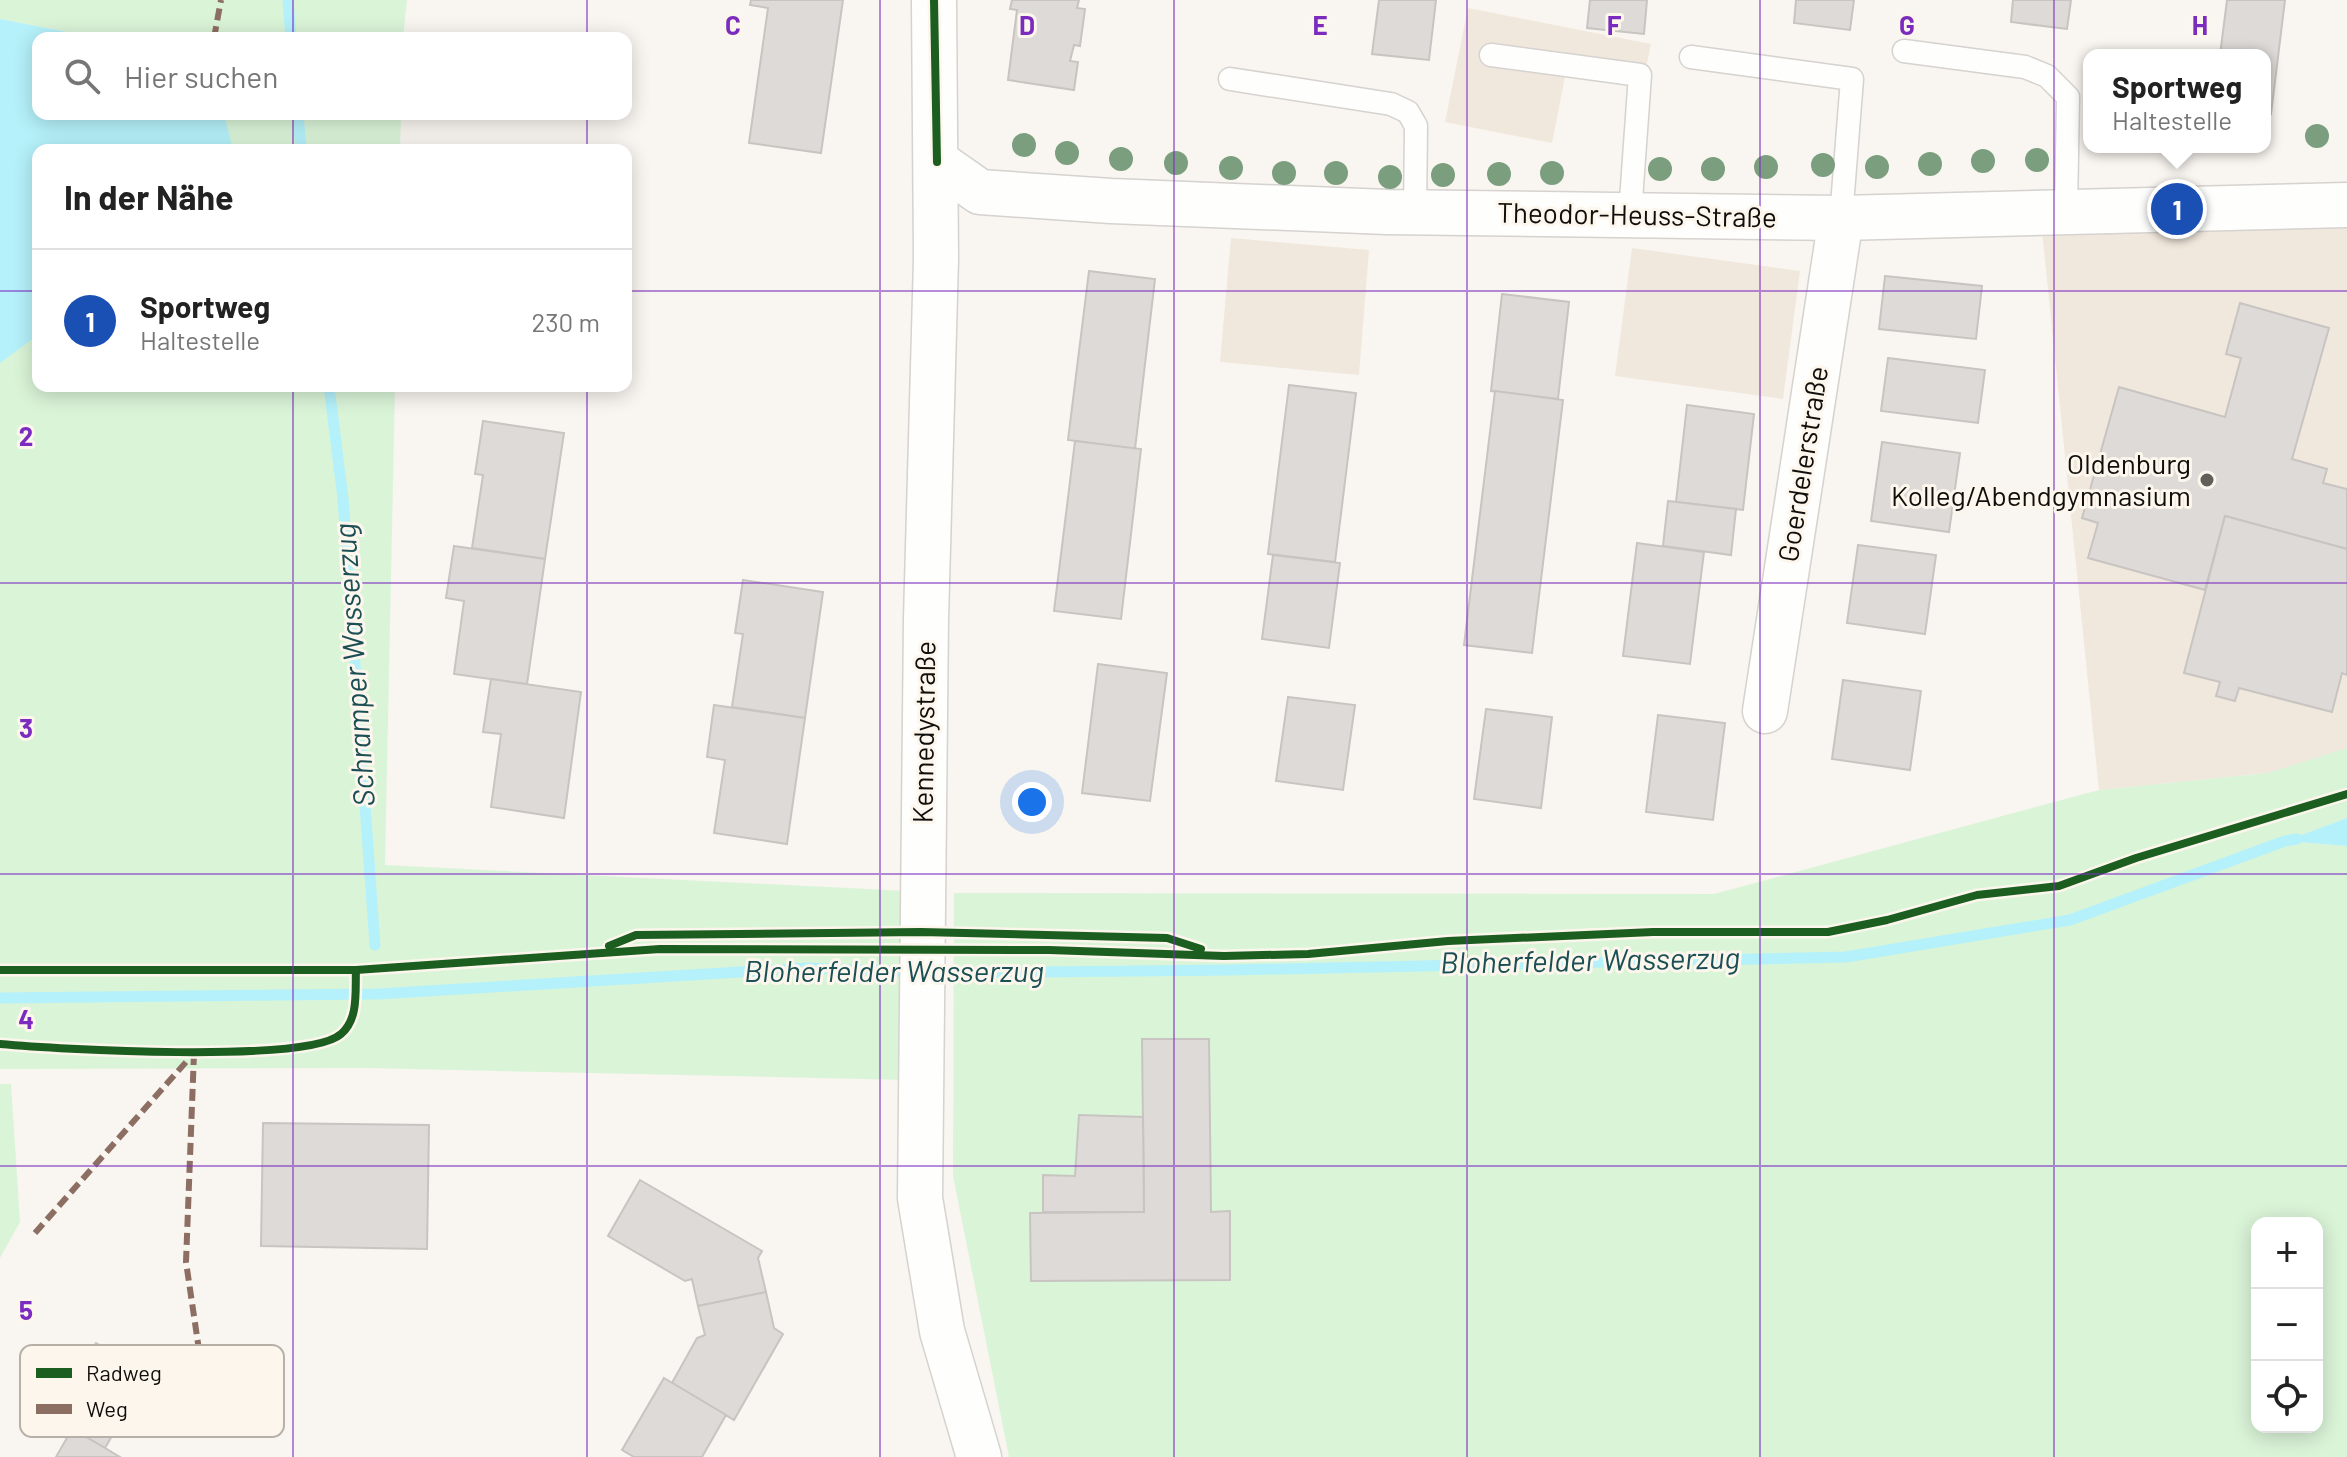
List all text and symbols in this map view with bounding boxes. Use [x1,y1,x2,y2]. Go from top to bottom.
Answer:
text: C [725,9,741,40]
text: D [1019,9,1035,40]
text: E [1312,9,1328,40]
text: F [1607,9,1622,40]
text: G [1899,9,1915,40]
text: H [2192,9,2208,40]
search box [32,32,632,120]
popup [2083,49,2271,153]
icon: search [60,54,104,98]
text: Hier suchen [124,58,278,94]
text: Sportweg [2112,68,2242,104]
text: Haltestelle [2112,104,2232,135]
text: In der Nähe [64,176,234,217]
pin: 1 [2151,179,2203,239]
street label: Theodor-Heuss-Straße [1497,195,1777,233]
text: Sportweg [140,288,270,324]
text: 1 [85,306,95,337]
text: 230 m [531,306,600,337]
text: Haltestelle [140,324,260,355]
street label: Goerdelerstraße [1770,364,1834,564]
text: 2 [19,420,33,451]
place label: Oldenburg Kolleg/Abendgymnasium [1891,446,2191,512]
marker: Oldenburg Kolleg/Abendgymnasium [2198,471,2216,489]
water label: Schramper Wasserzug [325,522,381,808]
street label: Kennedystraße [904,640,942,823]
text: 3 [19,712,33,743]
your location [1012,782,1052,822]
water label: Bloherfelder Wasserzug [1440,938,1740,980]
water label: Bloherfelder Wasserzug [744,952,1044,988]
text: 4 [18,1003,34,1034]
map controls [2251,1217,2323,1433]
button: + [2251,1217,2323,1289]
button: − [2251,1289,2323,1361]
text: 5 [19,1294,33,1325]
legend [20,1345,284,1437]
text: Radweg [86,1359,162,1385]
button: locate [2251,1361,2323,1433]
text: Weg [86,1395,128,1421]

